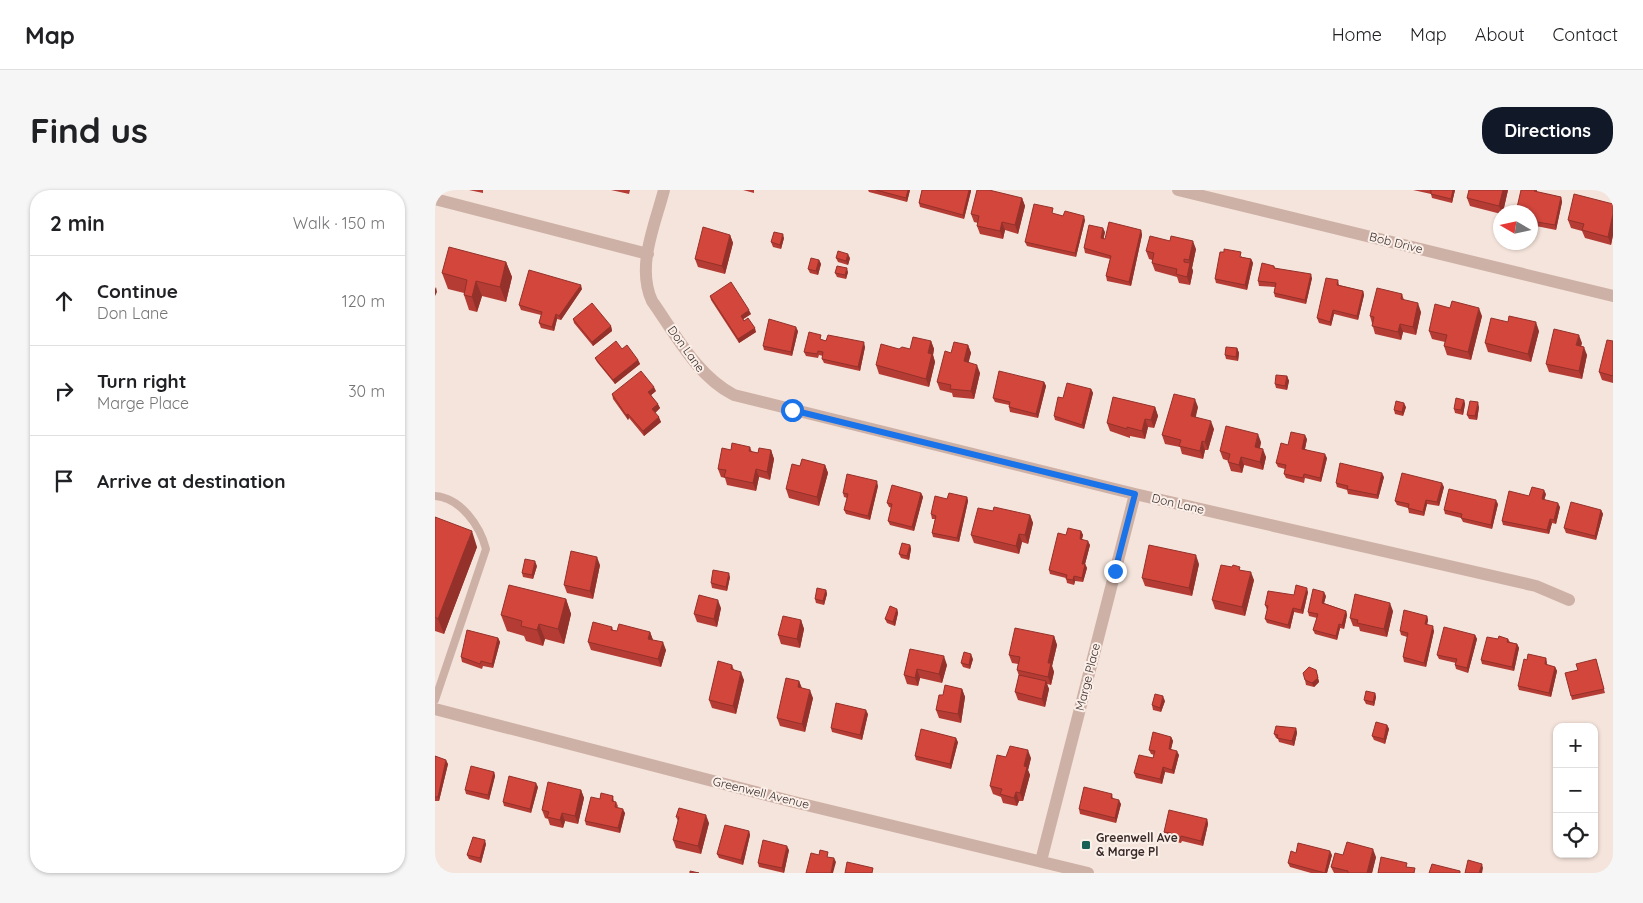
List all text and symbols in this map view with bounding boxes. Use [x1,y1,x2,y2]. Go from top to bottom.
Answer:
text: Map [25,20,75,50]
text: Home [1332,23,1382,46]
text: Map [1410,23,1447,46]
text: About [1475,23,1525,46]
text: Contact [1553,23,1618,46]
button: Directions [1482,107,1613,154]
text: Find us [30,108,148,152]
north arrow [1493,205,1538,250]
text: 2 min [50,210,105,236]
text: Walk · 150 m [293,213,385,233]
street label: Bob Drive [1368,229,1425,256]
text: Continue [97,279,178,303]
icon: ahead [50,287,78,315]
text: 120 m [342,291,385,311]
text: Don Lane [97,303,168,323]
street label: Don Lane [665,323,708,375]
text: Turn right [97,369,186,393]
icon: right [50,377,78,405]
text: 30 m [348,381,385,401]
text: Marge Place [97,393,189,413]
route start [781,399,804,422]
icon: arrive [50,467,78,495]
text: Arrive at destination [97,469,286,493]
street label: Don Lane [1150,490,1206,517]
route end [1104,560,1127,583]
street label: Marge Place [1072,641,1103,712]
map controls [1553,723,1598,858]
button: + [1553,723,1598,768]
button: − [1553,768,1598,813]
street label: Greenwell Avenue [711,773,811,812]
button: locate [1553,813,1598,858]
place label: Greenwell Ave & Marge Pl [1096,830,1178,859]
marker: Greenwell Ave & Marge Pl [1080,839,1092,851]

